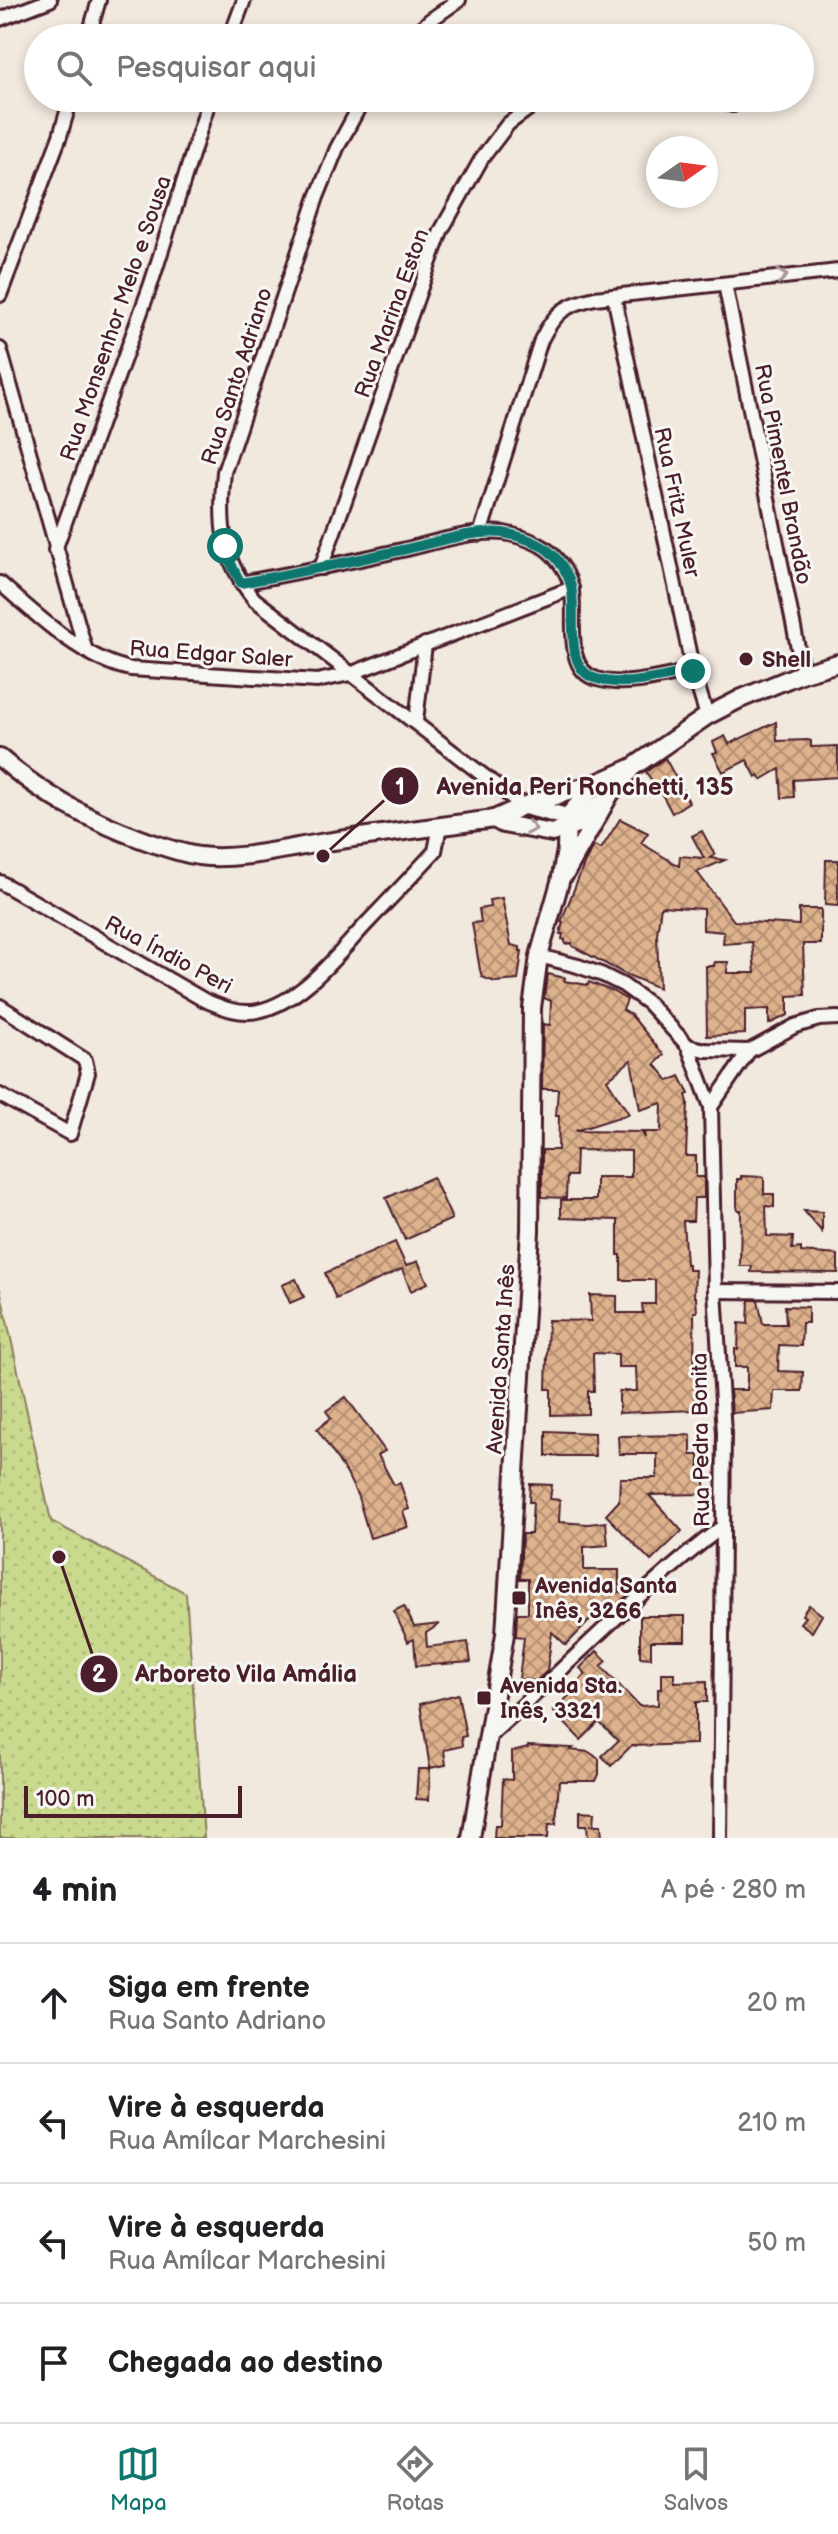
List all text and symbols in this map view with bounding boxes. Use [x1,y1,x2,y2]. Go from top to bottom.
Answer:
search box [24,24,814,112]
icon: search [52,46,96,90]
text: Pesquisar aqui [116,50,317,86]
north arrow [646,136,718,208]
street label: Rua Monsenhor Melo e Sousa [55,172,178,465]
street label: Rua Marina Eston [349,225,436,402]
one-way arrow [775,268,788,285]
street label: Rua Santo Adriano [196,285,279,468]
street label: Rua Pimentel Brandão [748,362,817,587]
street label: Rua Fritz Muler [647,425,706,581]
route start [207,528,243,564]
street label: Rua Edgar Saler [128,635,294,674]
place label: Shell [762,647,811,674]
marker: Shell [737,650,755,668]
route end [675,653,711,689]
callout: Avenida Peri Ronchetti, 135 [380,762,749,810]
text: 1 [395,773,405,802]
text: Avenida Peri Ronchetti, 135 [435,773,734,802]
one-way arrow [524,819,537,836]
street label: Rua Índio Peri [100,909,237,1000]
street label: Avenida Santa Inês [481,1263,522,1455]
street label: Rua Pedra Bonita [686,1353,717,1527]
place label: Avenida Santa Inês, 3266 [534,1573,677,1625]
marker: Avenida Santa Inês, 3266 [510,1589,528,1607]
callout: Arboreto Vila Amália [79,1650,374,1698]
text: 2 [92,1660,107,1689]
text: Arboreto Vila Amália [134,1660,357,1689]
place label: Avenida Sta. Inês, 3321 [499,1673,623,1725]
marker: Avenida Sta. Inês, 3321 [475,1689,493,1707]
scale bar [24,1782,242,1818]
text: 100 m [36,1786,95,1813]
text: 4 min [32,1870,118,1911]
text: A pé · 280 m [661,1875,806,1906]
text: Siga em frente [108,1970,310,2006]
icon: ahead [32,1981,76,2025]
text: 20 m [747,1988,806,2019]
text: Rua Santo Adriano [108,2006,326,2037]
text: Vire à esquerda [108,2090,325,2126]
icon: left [32,2101,76,2145]
text: 210 m [737,2108,806,2139]
text: Rua Amílcar Marchesini [108,2126,386,2157]
text: Vire à esquerda [108,2210,325,2246]
icon: left [32,2221,76,2265]
text: 50 m [747,2228,806,2259]
text: Rua Amílcar Marchesini [108,2246,386,2277]
icon: arrive [32,2341,76,2385]
text: Chegada ao destino [108,2345,383,2381]
tab: Mapa [110,2442,167,2517]
tab: Rotas [386,2442,444,2517]
tab: Salvos [664,2442,728,2517]

